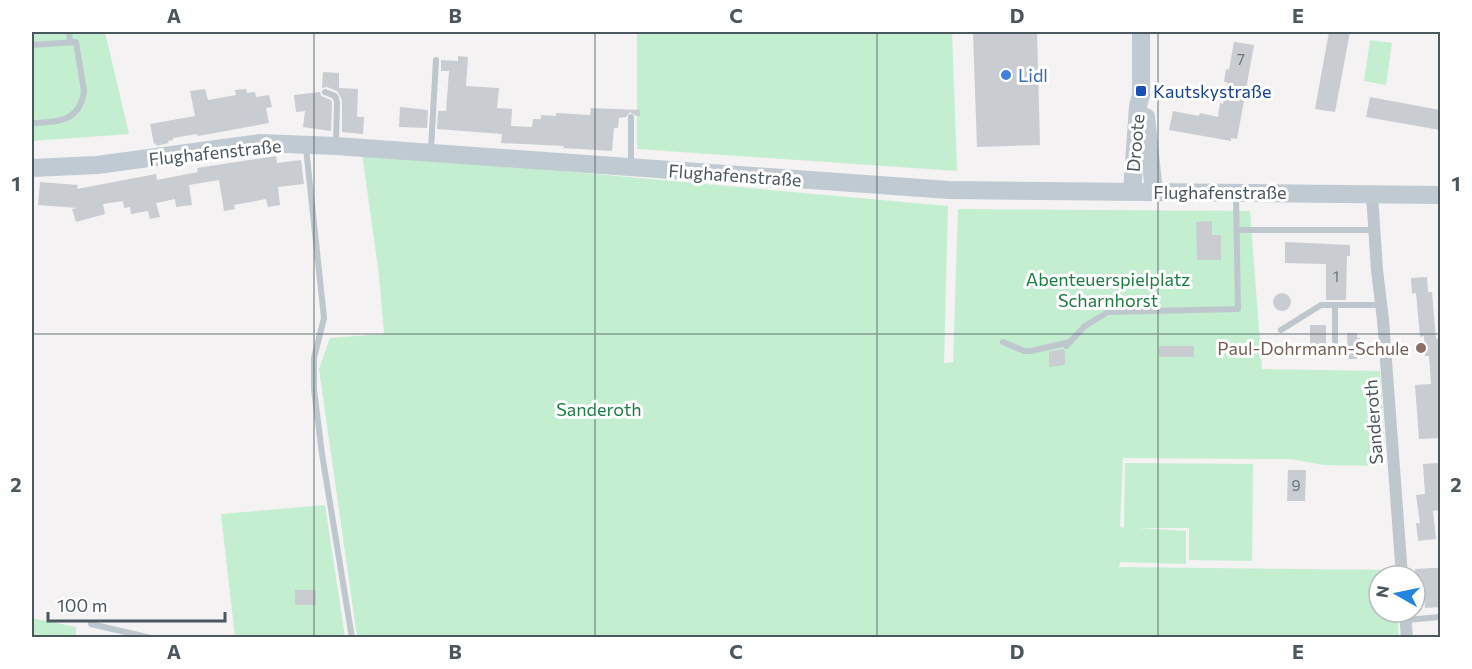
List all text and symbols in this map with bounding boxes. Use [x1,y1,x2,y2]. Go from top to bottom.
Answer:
text: A [167,3,181,27]
text: B [448,3,462,27]
text: C [729,3,743,27]
text: D [1010,3,1024,27]
text: E [1292,3,1304,27]
house number: 7 [1237,50,1245,68]
place label: Lidl [1018,64,1048,86]
marker: Lidl [999,68,1013,82]
place label: Kautskystraße [1153,80,1271,102]
marker: Kautskystraße [1134,84,1148,98]
street label: Droote [1122,113,1148,173]
street label: Flughafenstraße [148,134,282,170]
street label: Flughafenstraße [668,159,802,191]
text: 1 [11,171,21,195]
text: 1 [1451,171,1461,195]
street label: Flughafenstraße [1153,181,1287,203]
house number: 1 [1333,267,1339,285]
park label: Abenteuerspielplatz Scharnhorst [1026,268,1190,311]
place label: Paul-Dohrmann-Schule [1217,337,1409,359]
marker: Paul-Dohrmann-Schule [1414,341,1428,355]
street label: Sanderoth [1359,379,1387,465]
park label: Sanderoth [556,398,642,420]
text: 2 [10,472,22,496]
text: 2 [1450,472,1462,496]
house number: 9 [1291,476,1301,494]
north arrow [1367,564,1427,624]
text: N [1371,584,1392,599]
scale bar [48,585,225,623]
text: 100 m [57,594,107,616]
text: A [167,639,181,663]
text: B [448,639,462,663]
text: C [729,639,743,663]
text: D [1010,639,1024,663]
text: E [1292,639,1304,663]

